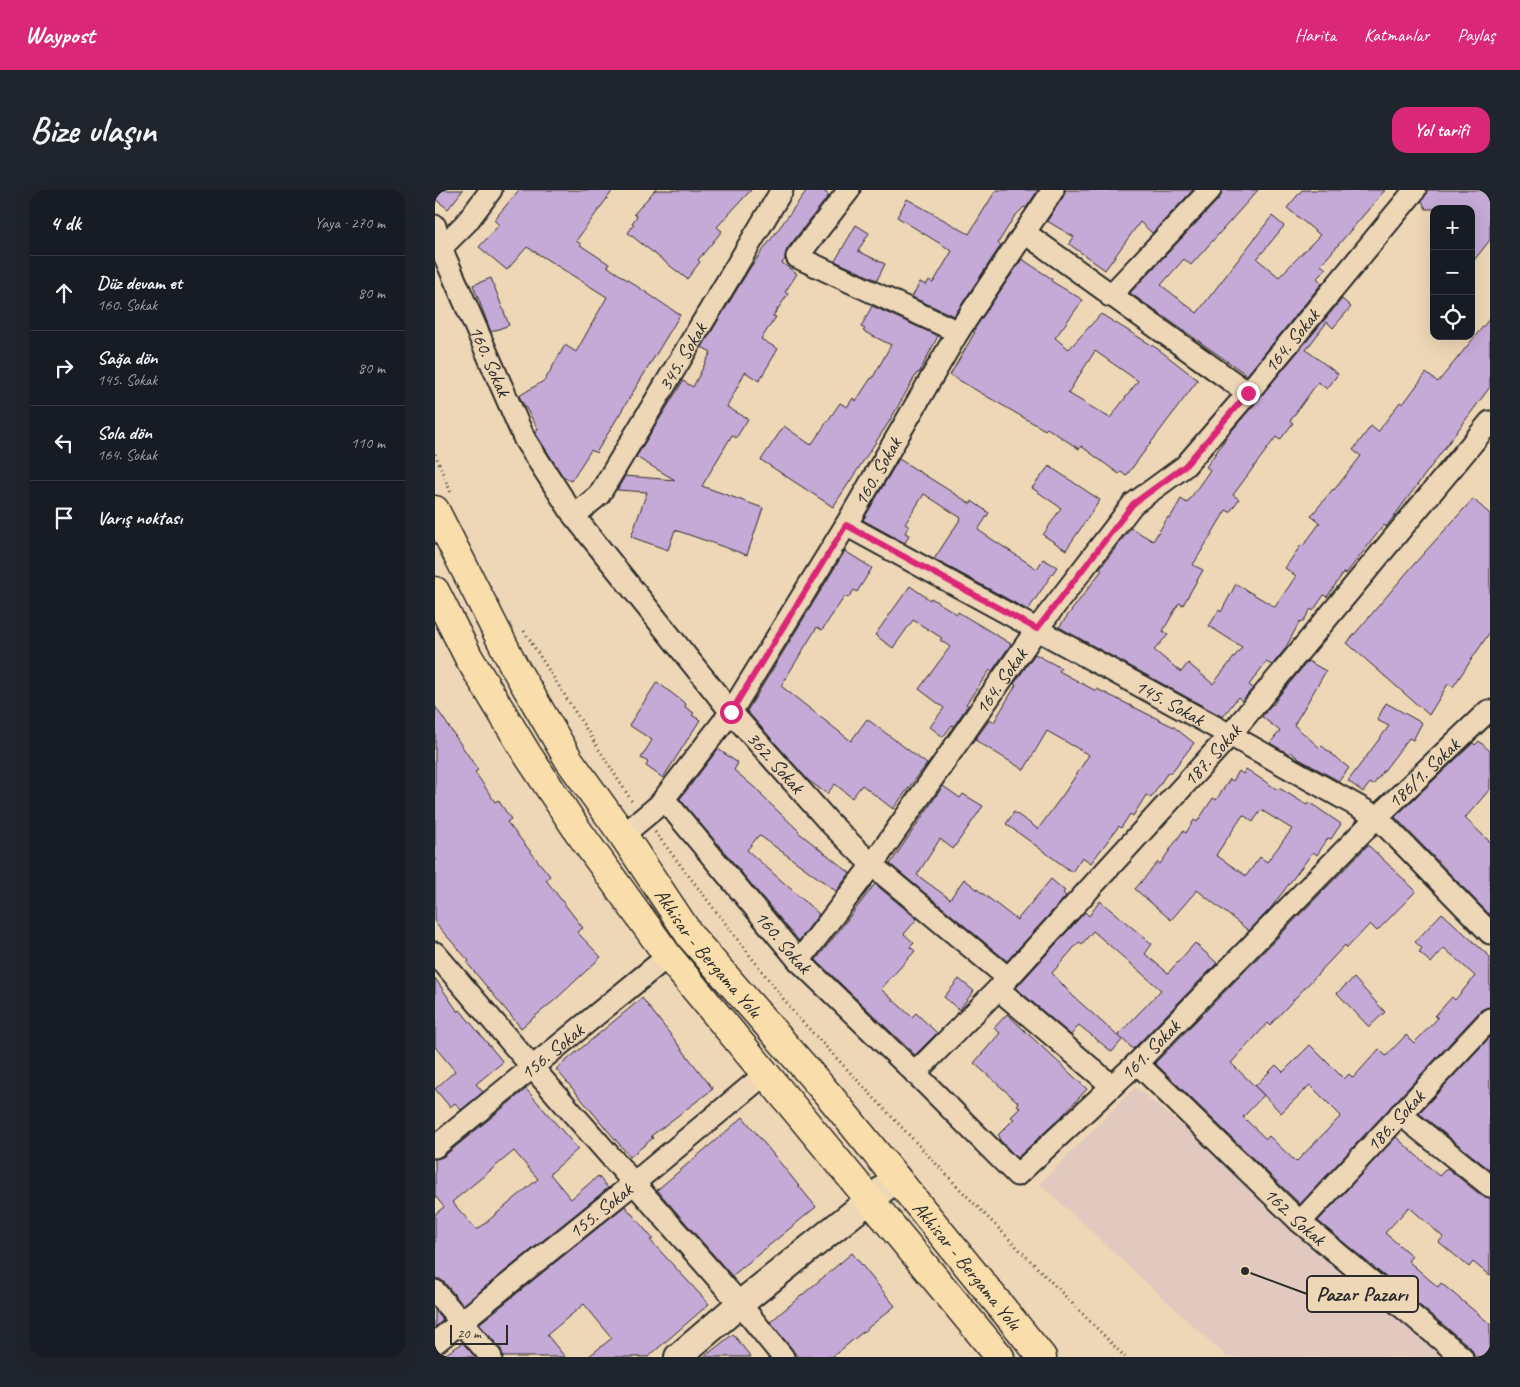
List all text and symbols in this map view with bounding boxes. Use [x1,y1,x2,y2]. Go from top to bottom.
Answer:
text: Waypost [25,20,95,50]
text: Harita [1295,24,1336,46]
text: Katmanlar [1364,24,1429,46]
text: Paylaş [1457,24,1495,46]
button: Yol tarifi [1392,107,1490,153]
text: Bize ulaşın [30,108,156,153]
map controls [1430,205,1475,340]
button: + [1430,205,1475,250]
text: 4 dk [50,210,81,236]
text: Yaya · 270 m [314,213,385,233]
button: − [1430,250,1475,295]
text: Düz devam et [97,271,182,295]
icon: ahead [50,279,78,307]
text: 80 m [358,283,385,303]
text: 160. Sokak [97,295,157,315]
button: locate [1430,295,1475,340]
street label: 164. Sokak [1258,303,1326,378]
street label: 345. Sokak [652,317,713,396]
street label: 160. Sokak [463,322,517,402]
text: Sağa dön [97,346,158,370]
icon: right [50,354,78,382]
text: 80 m [358,358,385,378]
text: 145. Sokak [97,370,157,390]
route end [1237,382,1260,405]
text: Sola dön [97,421,152,445]
icon: left [50,429,78,457]
street label: 160. Sokak [848,431,908,510]
text: 110 m [351,433,385,453]
text: 164. Sokak [97,445,157,465]
icon: arrive [50,504,78,532]
text: Varış noktası [97,506,182,530]
street label: 164. Sokak [969,642,1034,719]
street label: 145. Sokak [1131,674,1210,732]
route start [720,701,743,724]
street label: 187. Sokak [1178,718,1248,791]
street label: 362. Sokak [741,726,811,800]
street label: 186/1. Sokak [1382,732,1466,814]
street label: Akhisar - Bergama Yolu [649,884,768,1024]
street label: 160. Sokak [749,905,818,980]
street label: 161. Sokak [1115,1013,1187,1086]
street label: 156. Sokak [515,1017,590,1085]
street label: 186. Sokak [1361,1084,1431,1157]
street label: 155. Sokak [563,1176,639,1244]
street label: 162. Sokak [1259,1182,1332,1252]
street label: Akhisar - Bergama Yolu [907,1196,1028,1336]
callout: Pazar Pazarı [1307,1276,1418,1312]
text: Pazar Pazarı [1316,1281,1410,1307]
scale bar [450,1322,507,1345]
text: 20 m [457,1325,481,1342]

